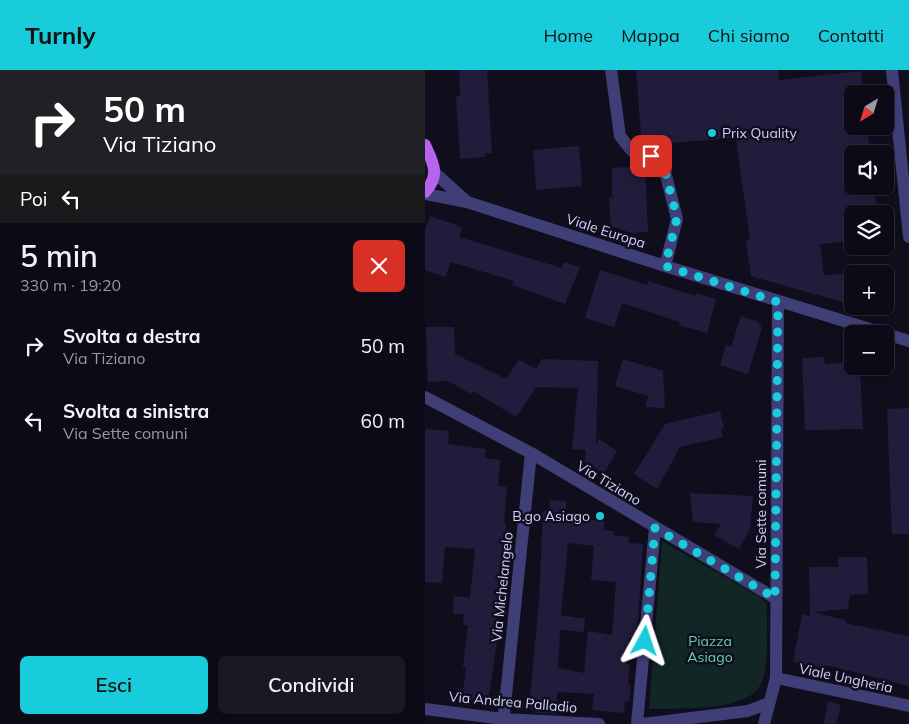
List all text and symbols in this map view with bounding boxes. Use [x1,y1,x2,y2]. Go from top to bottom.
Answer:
text: Turnly [25,20,96,50]
text: Home [543,24,593,47]
text: Mappa [621,24,680,47]
text: Chi siamo [708,24,790,47]
text: Contatti [818,24,884,47]
north arrow [844,85,894,135]
map controls [844,85,894,375]
text: 50 m [103,87,186,131]
icon: right [20,90,85,155]
place label: Prix Quality [722,124,797,142]
marker: Prix Quality [706,127,718,139]
text: Via Tiziano [103,130,216,158]
pin [630,135,672,177]
icon: arrive [637,142,665,170]
button: sound [844,145,894,195]
icon: left [57,185,85,213]
text: Poi [20,187,47,211]
button: layers [844,205,894,255]
street label: Viale Europa [564,210,648,252]
text: 5 min [20,237,98,275]
button: close [353,240,405,292]
button: + [844,265,894,315]
text: 330 m · 19:20 [20,275,121,295]
text: Svolta a destra [63,324,201,348]
button: − [844,325,894,375]
icon: right [20,332,48,360]
text: 50 m [361,334,405,358]
text: Via Tiziano [63,348,145,368]
text: Svolta a sinistra [63,399,209,423]
icon: left [20,407,48,435]
text: 60 m [361,409,405,433]
text: Via Sette comuni [63,423,188,443]
street label: Via Tiziano [573,457,645,509]
street label: Via Sette comuni [752,460,770,569]
place label: B.go Asiago [512,507,590,525]
marker: B.go Asiago [594,510,606,522]
street label: Via Michelangelo [487,531,517,643]
position arrow [618,614,670,666]
park label: Piazza Asiago [687,632,733,666]
button: Esci [20,656,208,714]
button: Condividi [218,656,405,714]
street label: Viale Ungheria [797,659,895,697]
street label: Via Andrea Palladio [448,687,578,717]

